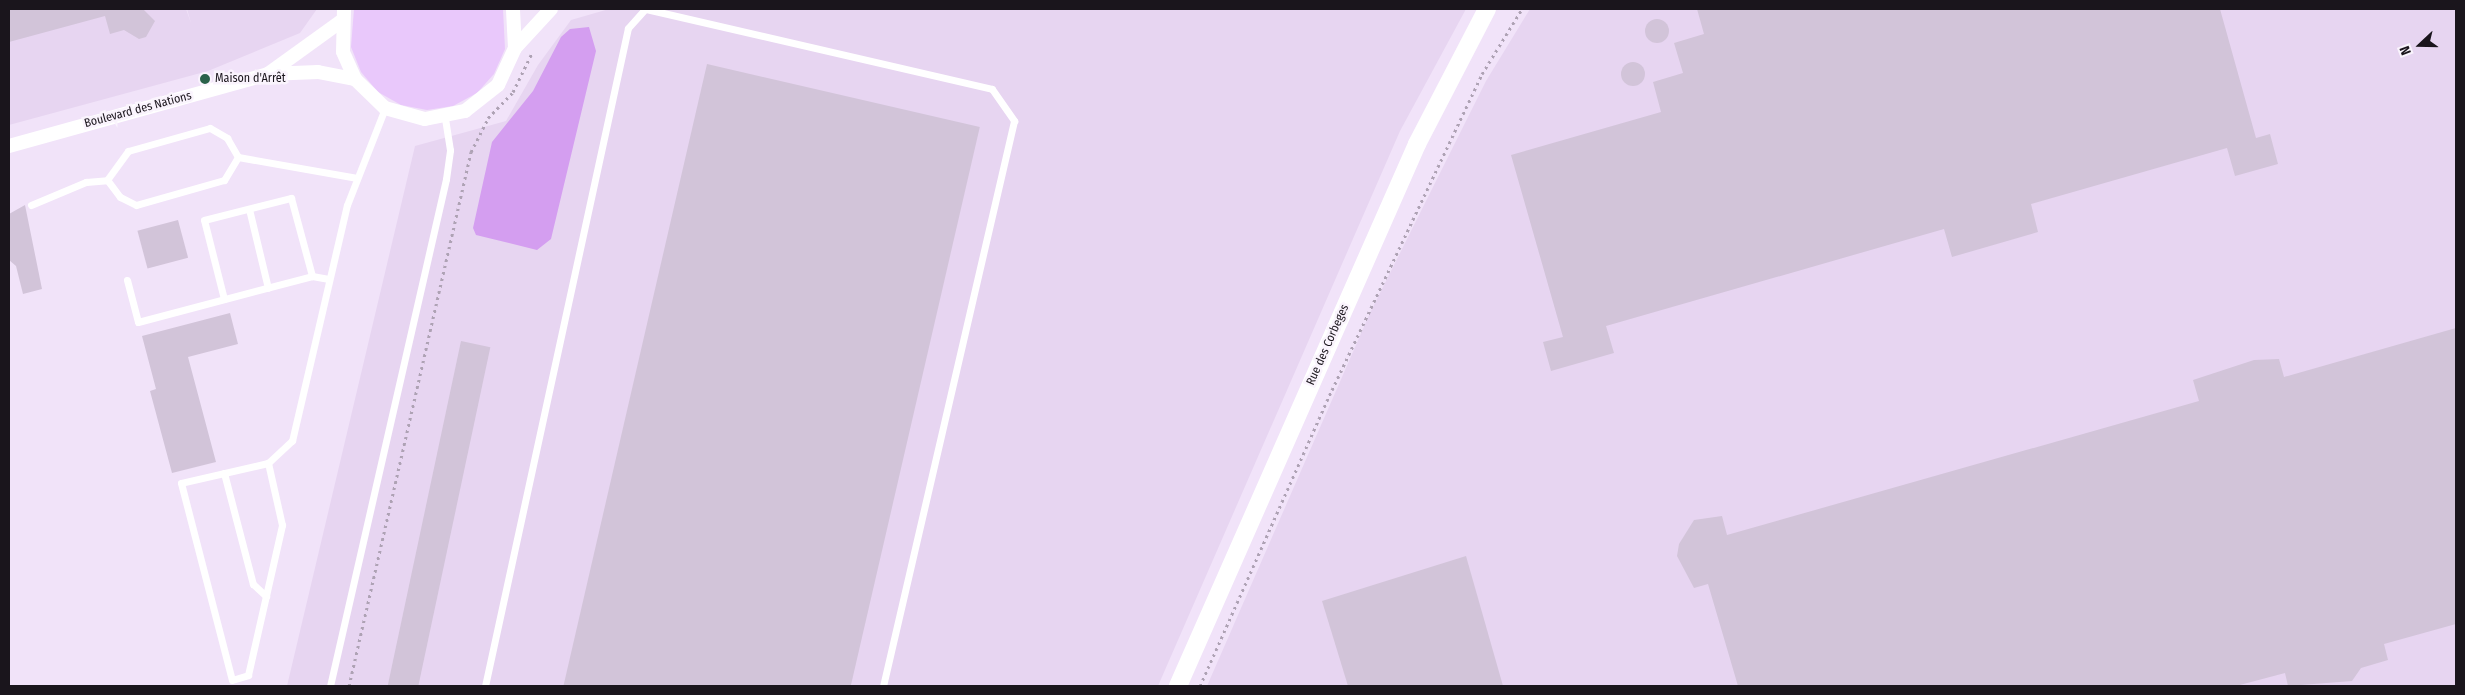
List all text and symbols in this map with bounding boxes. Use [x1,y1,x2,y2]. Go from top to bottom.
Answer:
north arrow [2395,20,2445,70]
text: N [2396,44,2415,58]
place label: Maison d'Arrêt [215,72,286,86]
marker: Maison d'Arrêt [199,73,211,85]
street label: Boulevard des Nations [83,89,193,131]
street label: Rue des Corbeges [1304,302,1352,388]

